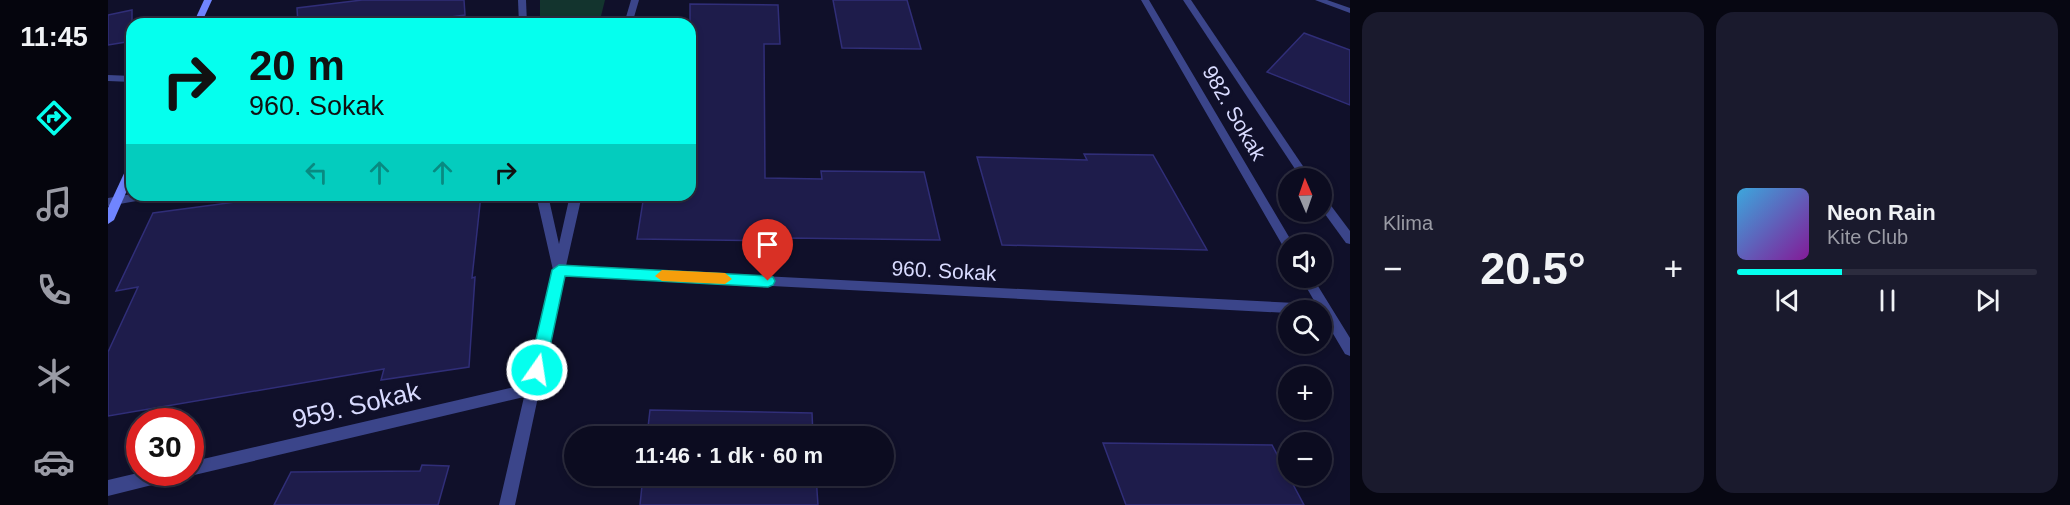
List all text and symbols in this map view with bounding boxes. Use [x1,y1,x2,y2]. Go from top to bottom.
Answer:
text: 11:45 [20,22,88,52]
icon: right [150,42,228,120]
text: 20 m [249,42,345,89]
street label: 982. Sokak [1198,61,1271,164]
text: 960. Sokak [249,91,384,121]
icon: directions [33,97,75,139]
icon: left [300,156,333,189]
icon: ahead [363,156,396,189]
icon: ahead [426,156,459,189]
icon: right [489,156,522,189]
north arrow [1278,168,1332,222]
map controls [1278,168,1332,486]
icon: music [33,183,75,225]
text: Neon Rain [1827,200,1936,225]
text: Klima [1383,212,1433,234]
pin [742,219,793,281]
text: Kite Club [1827,226,1908,248]
icon: arrive [751,228,784,261]
button: sound [1278,234,1332,288]
text: 20.5° [1480,243,1586,294]
text: − [1383,250,1402,287]
text: + [1664,250,1683,287]
street label: 960. Sokak [891,256,998,285]
icon: phone [33,269,75,311]
icon: previous [1771,284,1804,317]
icon: pause [1871,284,1904,317]
icon: next [1971,284,2004,317]
button: search [1278,300,1332,354]
position arrow [505,338,569,402]
icon: climate [33,355,75,397]
button: + [1278,366,1332,420]
street label: 959. Sokak [289,376,424,434]
speed limit sign: 30 [126,408,204,486]
button: − [1278,432,1332,486]
icon: car [33,441,75,483]
text: 11:46 · 1 dk · 60 m [635,443,823,468]

